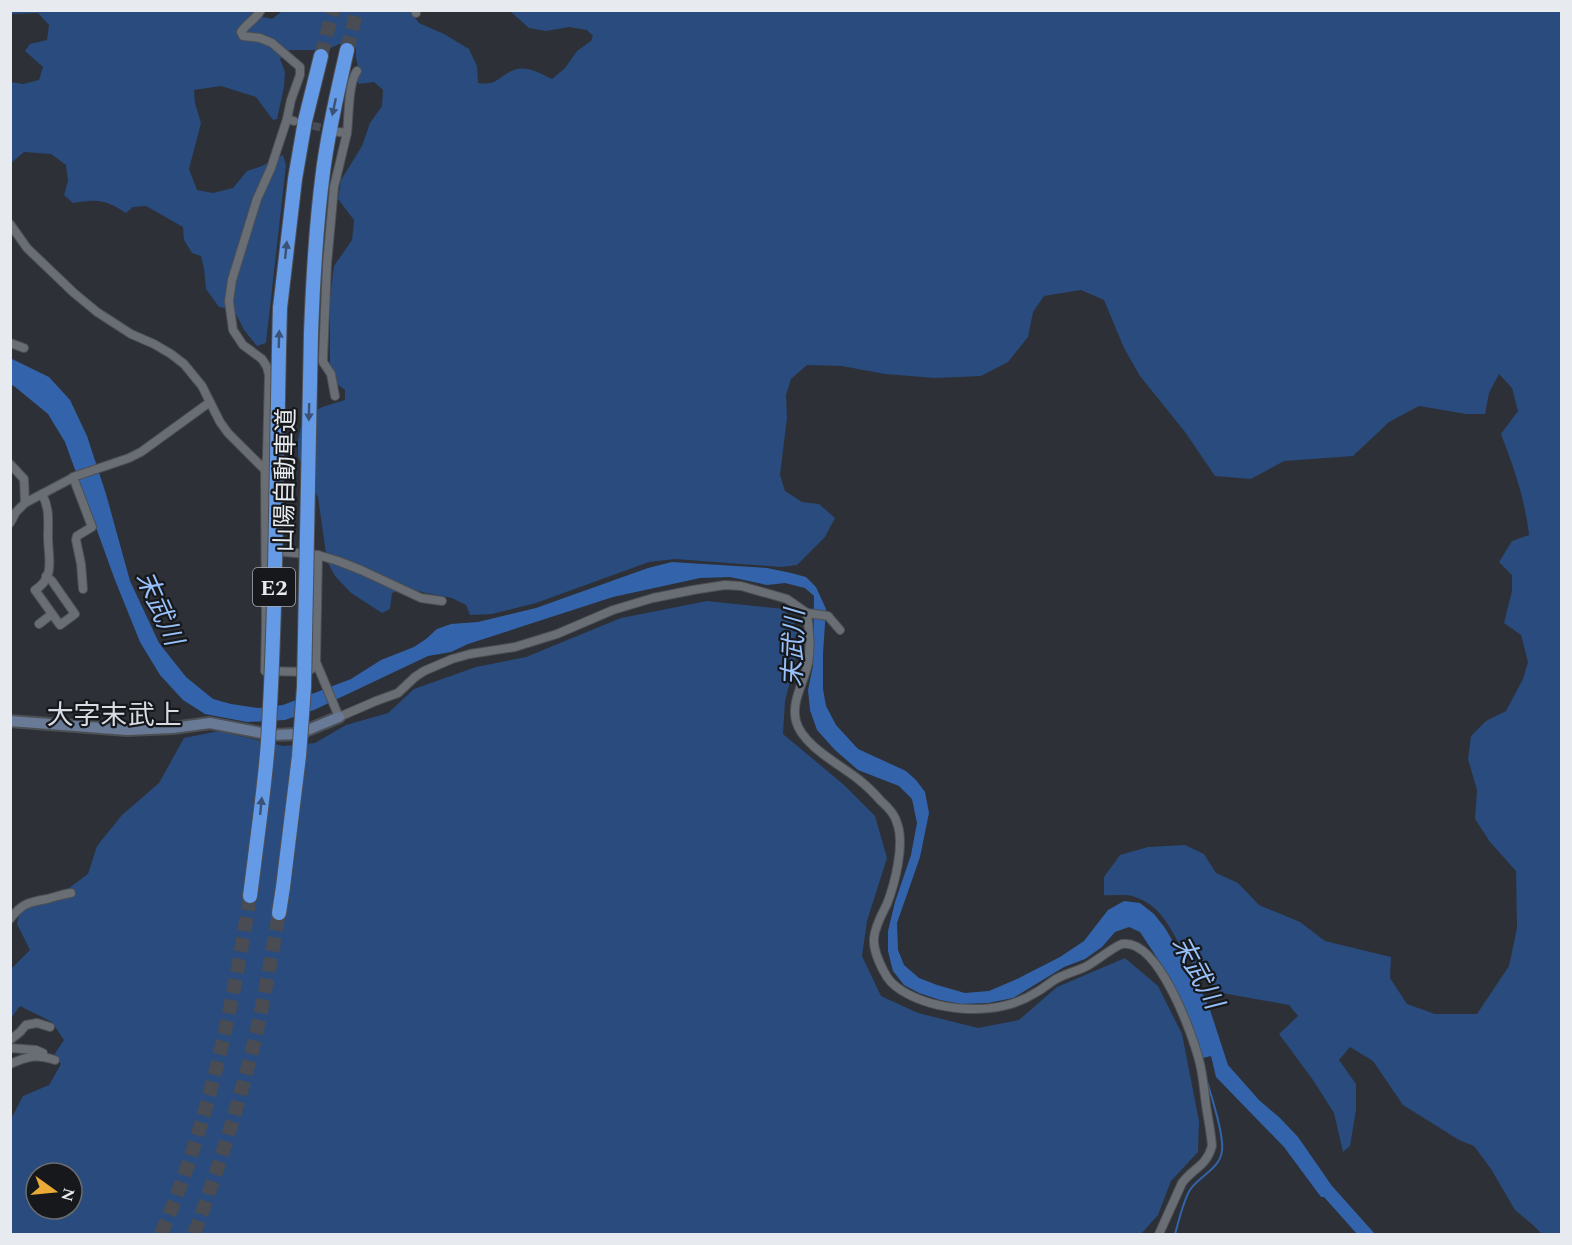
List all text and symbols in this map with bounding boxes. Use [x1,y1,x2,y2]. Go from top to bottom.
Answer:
one-way arrow [329,98,338,117]
one-way arrow [281,240,291,259]
one-way arrow [275,329,284,348]
one-way arrow [304,403,313,422]
street label: 山陽自動車道 [267,408,305,552]
water label: 末武川 [125,565,194,655]
road number: E2 [253,568,295,606]
water label: 末武川 [773,605,815,688]
district label: 大字末武上 [47,695,182,737]
one-way arrow [256,797,266,816]
water label: 末武川 [1161,929,1234,1019]
north arrow [24,1161,84,1221]
text: N [54,1185,81,1204]

